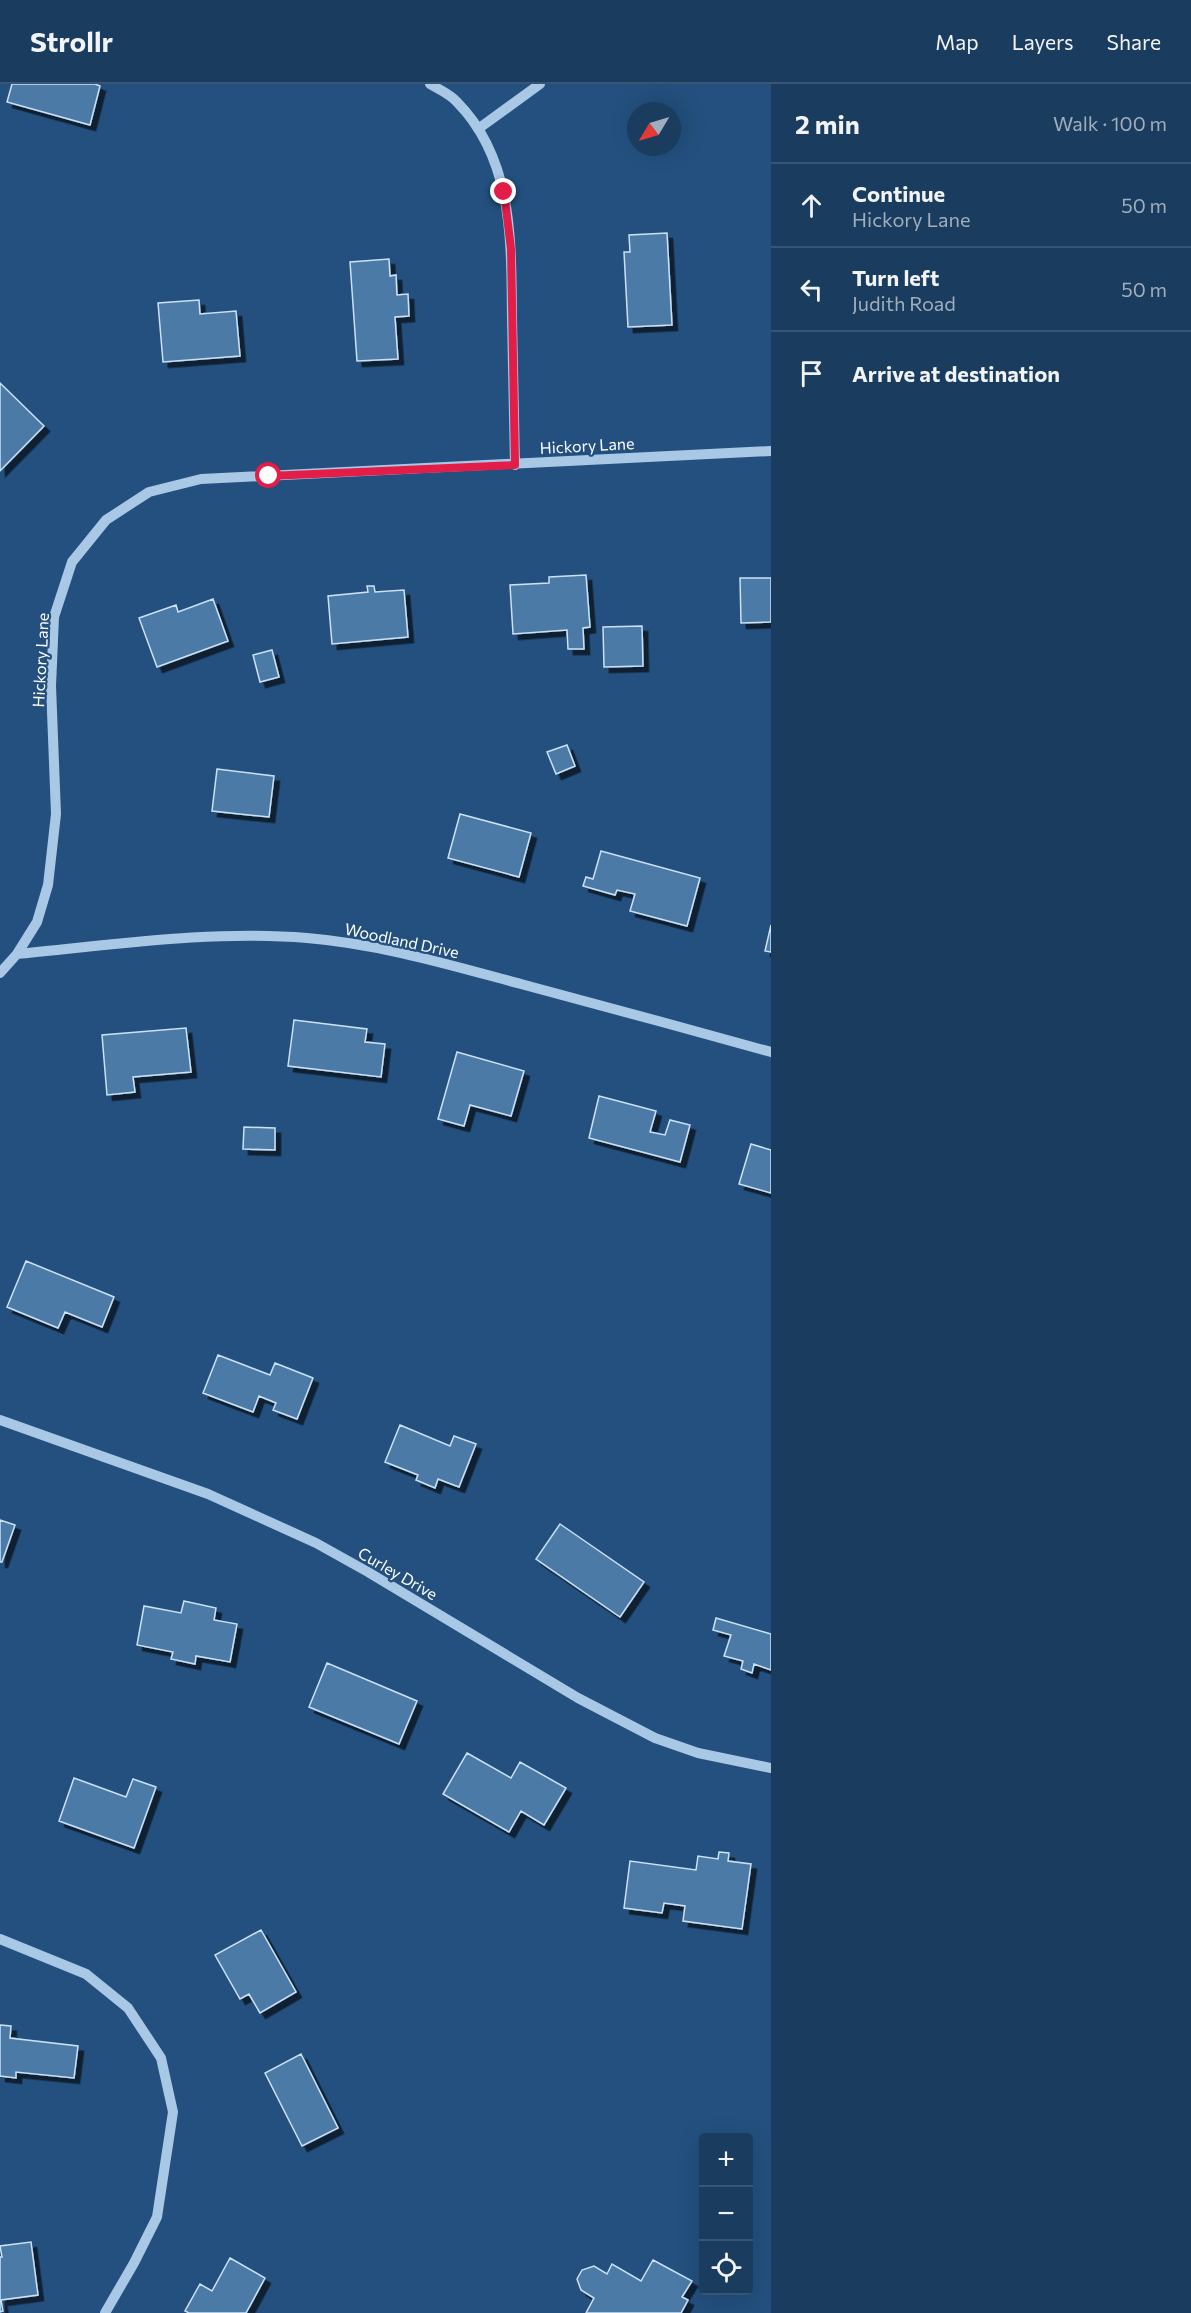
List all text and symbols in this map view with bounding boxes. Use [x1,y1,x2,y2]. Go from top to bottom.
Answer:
text: Strollr [30,24,113,58]
text: Map [935,29,979,54]
text: Layers [1012,29,1074,54]
text: Share [1107,29,1161,54]
north arrow [627,102,681,156]
text: 2 min [795,108,860,139]
text: Walk · 100 m [1053,111,1167,135]
route end [490,178,516,204]
text: Continue [852,180,945,207]
icon: ahead [795,189,828,222]
text: 50 m [1121,193,1167,217]
text: Hickory Lane [852,207,970,231]
text: Turn left [852,264,939,291]
icon: left [795,273,828,306]
text: 50 m [1121,277,1167,301]
text: Judith Road [852,291,956,315]
icon: arrive [795,357,828,390]
text: Arrive at destination [852,360,1060,387]
street label: Hickory Lane [539,433,635,457]
route start [255,462,281,488]
street label: Hickory Lane [28,612,52,708]
street label: Woodland Drive [343,919,461,961]
street label: Curley Drive [355,1543,441,1603]
map controls [699,2133,753,2295]
button: + [699,2133,753,2187]
button: − [699,2187,753,2241]
button: locate [699,2241,753,2295]

